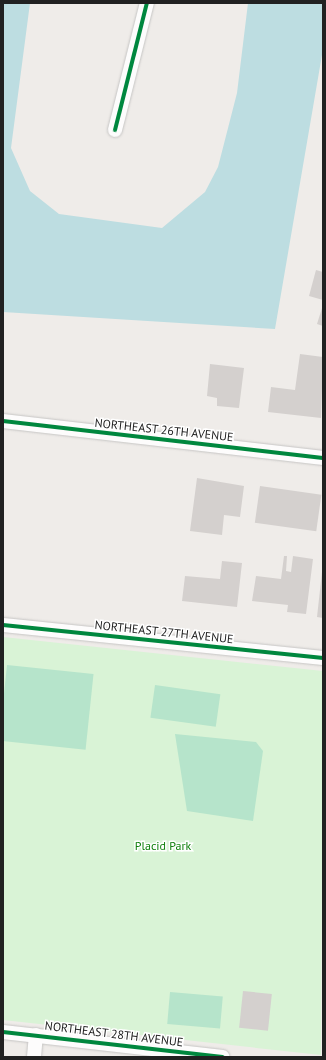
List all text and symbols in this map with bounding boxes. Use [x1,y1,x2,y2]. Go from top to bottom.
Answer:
street label: NORTHEAST 26TH AVENUE [94,416,234,444]
street label: NORTHEAST 27TH AVENUE [94,618,234,646]
park label: Placid Park [135,839,191,853]
street label: NORTHEAST 28TH AVENUE [44,1018,184,1050]

